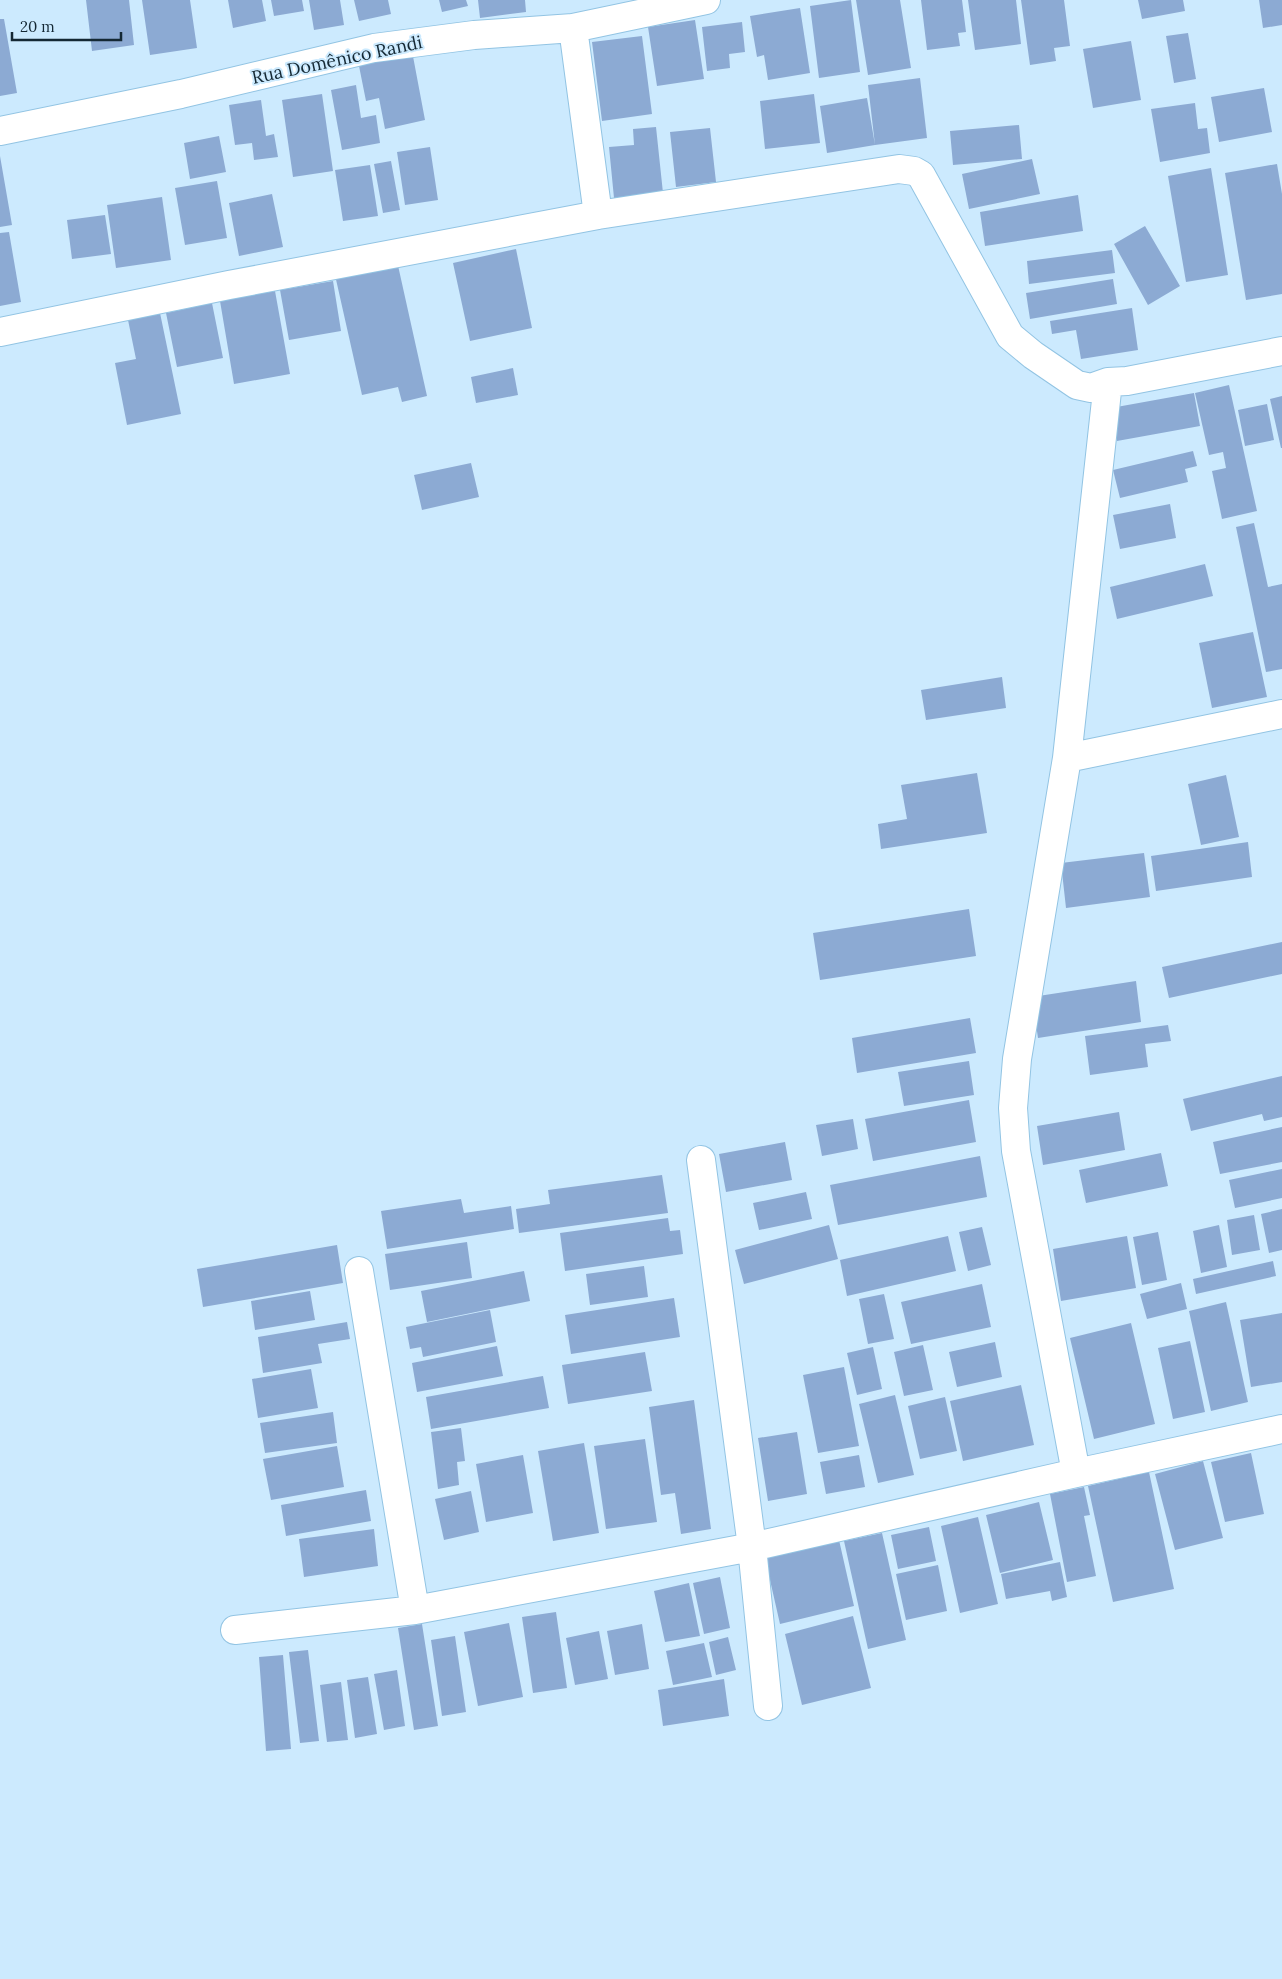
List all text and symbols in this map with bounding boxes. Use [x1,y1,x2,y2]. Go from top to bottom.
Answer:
scale bar [12,10,121,42]
text: 20 m [20,17,55,36]
street label: Rua Domênico Randi [249,30,424,89]

